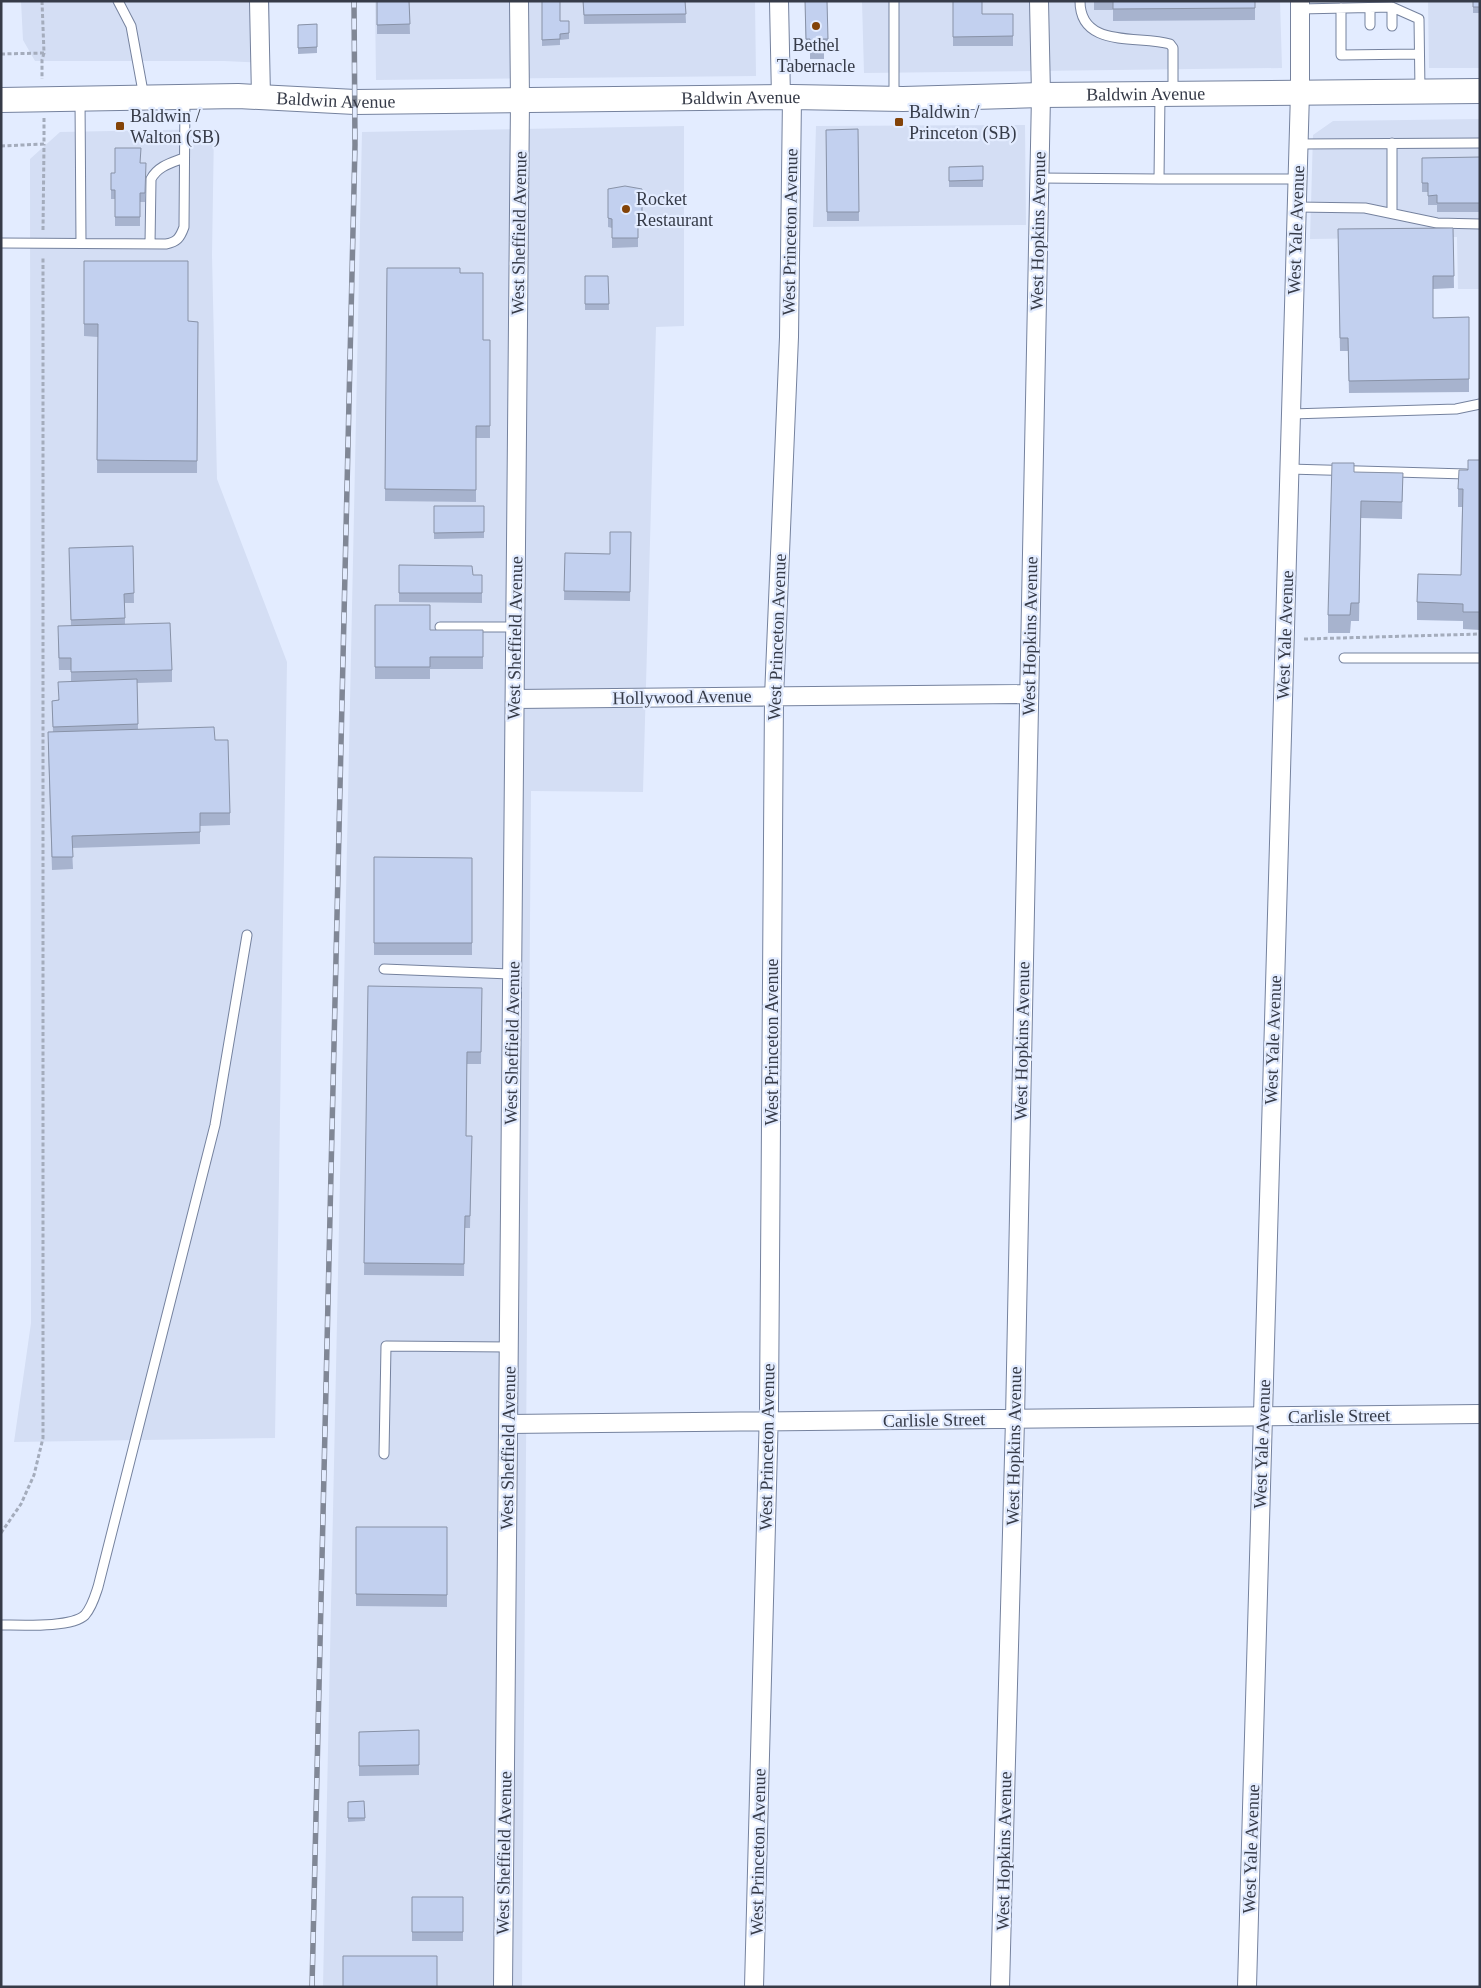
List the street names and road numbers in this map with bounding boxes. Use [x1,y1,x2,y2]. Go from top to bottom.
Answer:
street label: Baldwin Avenue [1086,84,1205,105]
street label: Baldwin Avenue [681,87,801,108]
street label: Baldwin Avenue [276,88,396,112]
street label: West Princeton Avenue [779,148,801,316]
street label: West Sheffield Avenue [508,151,530,315]
street label: West Hopkins Avenue [1027,151,1049,311]
street label: West Yale Avenue [1284,165,1308,295]
street label: West Princeton Avenue [764,553,790,721]
street label: West Sheffield Avenue [504,556,526,720]
street label: West Hopkins Avenue [1019,556,1041,716]
street label: West Yale Avenue [1273,570,1297,700]
street label: Hollywood Avenue [612,686,752,708]
street label: West Princeton Avenue [762,958,782,1126]
street label: West Sheffield Avenue [501,961,523,1125]
street label: West Hopkins Avenue [1011,961,1033,1121]
street label: West Yale Avenue [1261,975,1285,1105]
street label: West Princeton Avenue [756,1363,778,1531]
street label: West Sheffield Avenue [497,1366,519,1530]
street label: West Hopkins Avenue [1003,1366,1025,1526]
street label: West Yale Avenue [1250,1379,1274,1509]
street label: Carlisle Street [1288,1405,1390,1427]
street label: Carlisle Street [883,1409,985,1431]
street label: West Princeton Avenue [747,1768,769,1936]
street label: West Sheffield Avenue [493,1771,515,1935]
street label: West Hopkins Avenue [993,1771,1015,1931]
street label: West Yale Avenue [1239,1784,1263,1914]

